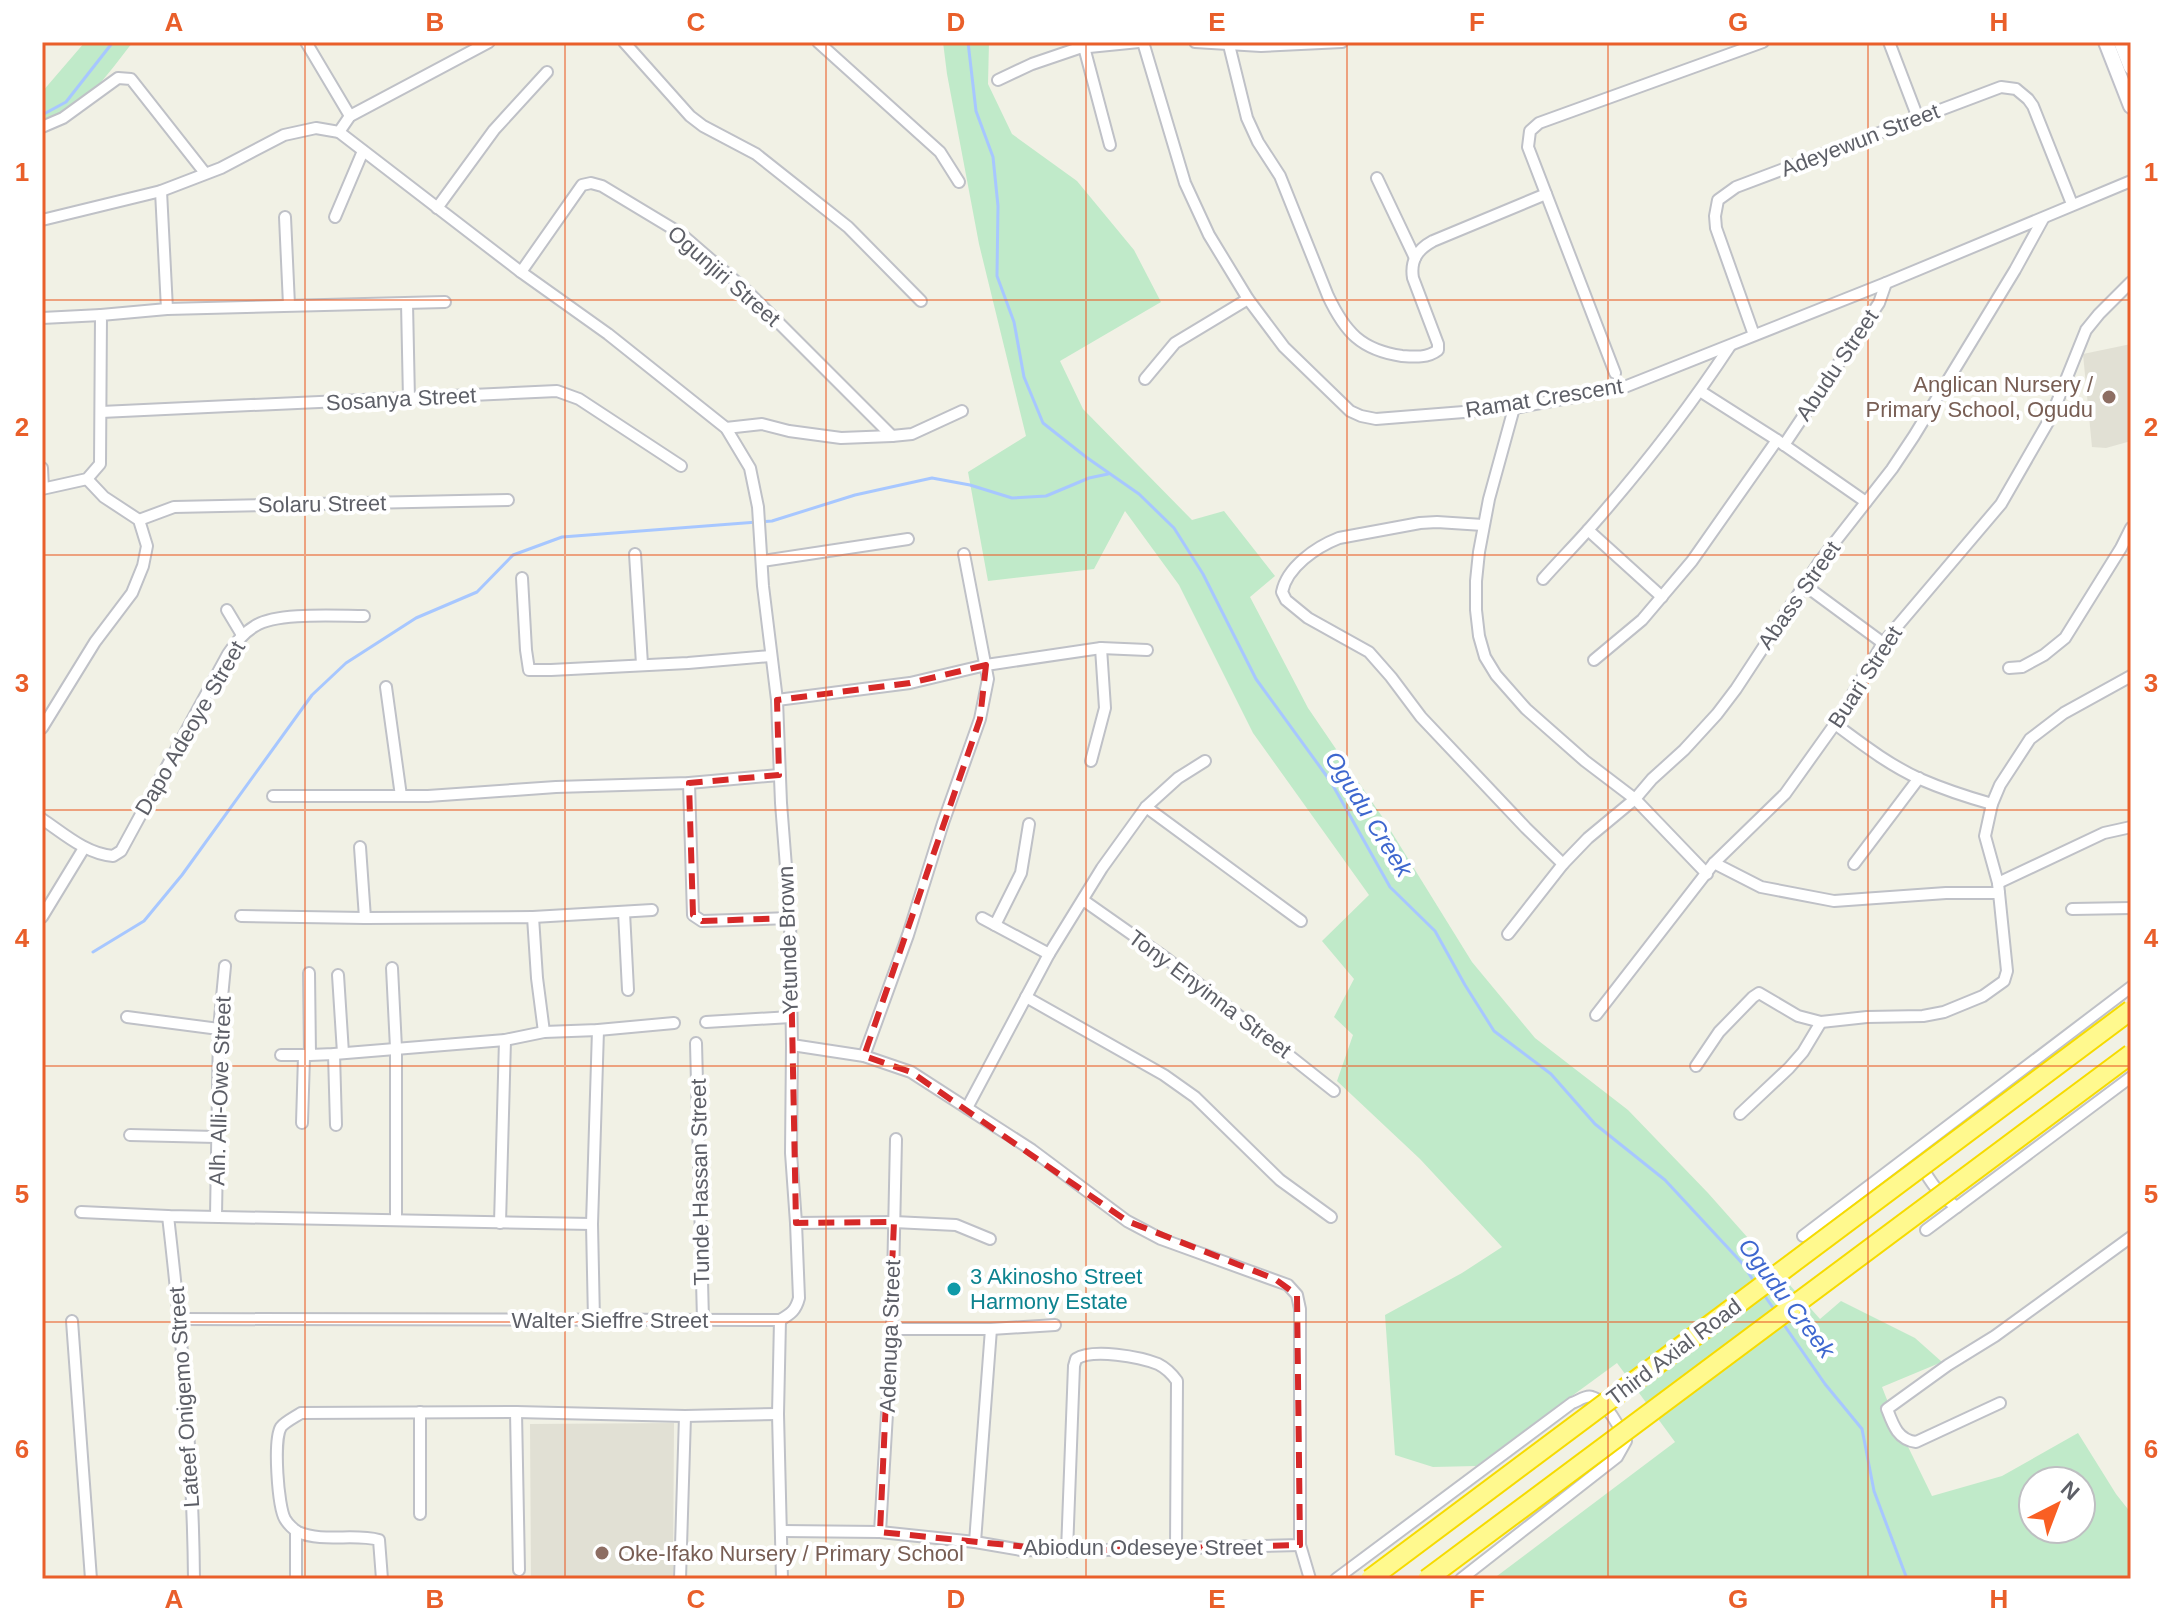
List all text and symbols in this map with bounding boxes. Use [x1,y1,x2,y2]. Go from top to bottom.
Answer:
text: A [165,7,184,37]
text: B [426,7,444,37]
text: C [687,7,706,37]
text: D [947,7,965,37]
text: E [1208,7,1226,37]
text: F [1469,7,1485,37]
text: G [1728,7,1748,37]
text: H [1990,7,2008,37]
street label: Adeyewun Street [1777,98,1943,182]
text: 1 [15,157,29,187]
text: 1 [2144,157,2158,187]
street label: Ogunjiri Street [663,220,785,332]
street label: Abudu Street [1791,305,1883,425]
place label: Anglican Nursery / Primary School, Ogudu [1866,372,2094,422]
street label: Ramat Crescent [1464,373,1624,423]
street label: Sosanya Street [325,383,477,415]
marker: Anglican Nursery / Primary School, Ogudu [2100,388,2118,406]
text: 2 [15,412,29,442]
text: 2 [2144,412,2158,442]
street label: Solaru Street [258,490,386,518]
street label: Abass Street [1753,536,1845,654]
street label: Buari Street [1823,621,1907,733]
street label: Dapo Adeoye Street [130,636,250,820]
text: 3 [15,668,29,698]
text: 3 [2144,668,2158,698]
water label: Ogudu Creek [1320,746,1419,883]
street label: Yetunde Brown [773,865,803,1015]
text: 4 [15,923,30,953]
text: 4 [2144,923,2159,953]
street label: Tony Enyinna Street [1124,925,1296,1063]
street label: Alh. Alli-Owe Street [204,996,236,1186]
street label: Tunde Hassan Street [686,1078,714,1286]
text: 5 [15,1179,29,1209]
text: 5 [2144,1179,2158,1209]
water label: Ogudu Creek [1733,1233,1842,1365]
street label: Adenuga Street [875,1259,905,1413]
place label: 3 Akinosho Street Harmony Estate [970,1264,1142,1314]
marker: 3 Akinosho Street Harmony Estate [945,1280,963,1298]
street label: Lateef Onigemo Street [164,1286,204,1508]
street label: Third Axial Road [1602,1293,1746,1411]
street label: Walter Sieffre Street [512,1308,708,1333]
text: 6 [15,1434,29,1464]
text: 6 [2144,1434,2158,1464]
north arrow [2017,1465,2097,1545]
text: N [2056,1476,2084,1505]
street label: Abiodun Odeseye Street [1023,1535,1263,1560]
place label: Oke-Ifako Nursery / Primary School [618,1541,964,1566]
marker: Oke-Ifako Nursery / Primary School [593,1544,611,1562]
text: A [165,1584,184,1614]
text: B [426,1584,444,1614]
text: C [687,1584,706,1614]
text: D [947,1584,965,1614]
text: E [1208,1584,1226,1614]
text: F [1469,1584,1485,1614]
text: G [1728,1584,1748,1614]
text: H [1990,1584,2008,1614]

